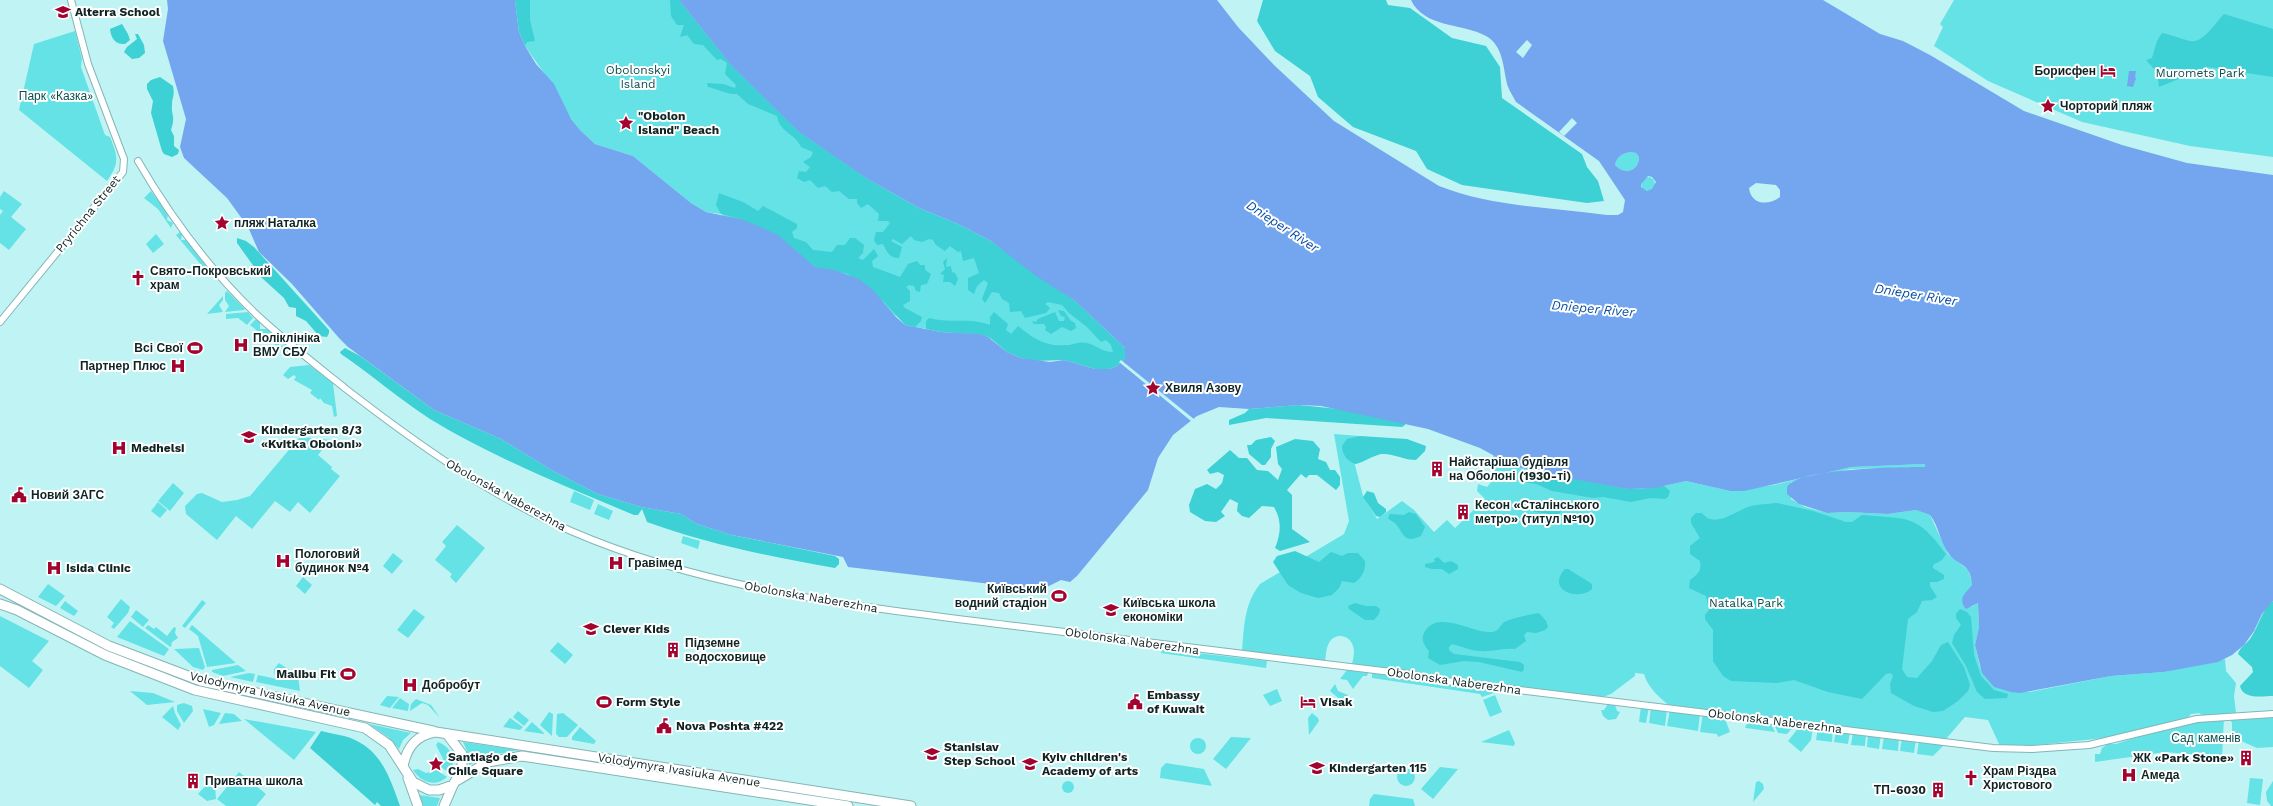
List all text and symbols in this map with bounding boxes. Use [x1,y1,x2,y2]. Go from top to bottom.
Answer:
school or university icon: Alterra School [54,3,72,21]
place label: Alterra School [75,5,160,19]
hotel icon: Борисфен [2099,62,2117,80]
park label: Obolonskyi Island [606,63,670,91]
place label: Борисфен [2034,64,2096,78]
park label: Muromets Park [2156,66,2245,80]
park label: Парк «Казка» [19,89,93,103]
place icon: Чорторий пляж [2039,97,2057,115]
place label: Чорторий пляж [2060,99,2152,113]
place label: "Obolon Island" Beach [638,109,719,137]
place icon: "Obolon Island" Beach [617,114,635,132]
street label: Pryrichna Street [53,173,123,255]
water label: Dnieper River [1244,198,1322,256]
place icon: пляж Наталка [213,214,231,232]
place label: пляж Наталка [234,216,316,230]
place label: Свято-Покровський храм [150,264,271,292]
church icon: Свято-Покровський храм [129,269,147,287]
water label: Dnieper River [1874,281,1959,309]
water label: Dnieper River [1551,297,1636,320]
place label: Поліклініка ВМУ СБУ [253,331,320,359]
hospital icon: Поліклініка ВМУ СБУ [232,336,250,354]
sports icon: Всі Свої [186,339,204,357]
place label: Всі Свої [134,341,184,355]
hospital icon: Партнер Плюс [169,357,187,375]
place label: Партнер Плюс [80,359,166,373]
place icon: Хвиля Азову [1144,379,1162,397]
place label: Хвиля Азову [1165,381,1242,395]
place label: Kindergarten 8/3 «Kvitka Oboloni» [261,423,362,451]
school or university icon: Kindergarten 8/3 «Kvitka Oboloni» [240,428,258,446]
hospital icon: Medhelsi [110,439,128,457]
place label: Medhelsi [131,441,185,455]
place label: Найстаріша будівля на Оболоні (1930-ті) [1449,455,1571,483]
street label: Obolonska Naberezhna [443,456,569,534]
building icon: Найстаріша будівля на Оболоні (1930-ті) [1428,460,1446,478]
public building icon: Новий ЗАГС [10,486,28,504]
place label: Новий ЗАГС [31,488,104,502]
place label: Кесон «Сталінського метро» (титул №10) [1475,498,1599,526]
building icon: Кесон «Сталінського метро» (титул №10) [1454,503,1472,521]
place label: Пологовий будинок №4 [295,547,370,575]
hospital icon: Пологовий будинок №4 [274,552,292,570]
hospital icon: Гравімед [607,554,625,572]
place label: Гравімед [628,556,683,570]
hospital icon: Isida Clinic [45,559,63,577]
place label: Isida Clinic [66,561,131,575]
street label: Obolonska Naberezhna [743,578,879,616]
place label: Київський водний стадіон [955,582,1047,610]
sports icon: Київський водний стадіон [1050,587,1068,605]
place label: Київська школа економіки [1123,596,1216,624]
park label: Natalka Park [1709,596,1783,610]
school or university icon: Київська школа економіки [1102,601,1120,619]
school or university icon: Clever Kids [582,620,600,638]
place label: Clever Kids [603,622,670,636]
street label: Obolonska Naberezhna [1064,625,1200,657]
place label: Підземне водосховище [685,636,766,664]
building icon: Підземне водосховище [664,641,682,659]
sports icon: Malibu Fit [339,665,357,683]
street label: Obolonska Naberezhna [1386,665,1522,697]
place label: Malibu Fit [276,667,337,681]
street label: Volodymyra Ivasiuka Avenue [188,669,352,719]
hospital icon: Добробут [401,676,419,694]
place label: Добробут [422,678,480,692]
place label: Embassy of Kuwait [1147,688,1205,716]
sports icon: Form Style [595,693,613,711]
public building icon: Embassy of Kuwait [1126,693,1144,711]
hotel icon: Visak [1299,693,1317,711]
place label: Form Style [616,695,680,709]
place label: Visak [1320,695,1353,709]
street label: Obolonska Naberezhna [1707,706,1843,736]
public building icon: Nova Poshta #422 [655,717,673,735]
place label: Nova Poshta #422 [676,719,783,733]
park label: Сад каменів [2171,731,2241,745]
place label: Stanislav Step School [944,740,1015,768]
school or university icon: Stanislav Step School [923,745,941,763]
building icon: ЖК «Park Stone» [2237,749,2255,767]
place label: Santiago de Chile Square [448,750,523,778]
street label: Volodymyra Ivasiuka Avenue [597,750,761,790]
place label: Kyiv children's Academy of arts [1042,750,1139,778]
place label: ЖК «Park Stone» [2132,751,2234,765]
place icon: Santiago de Chile Square [427,755,445,773]
school or university icon: Kyiv children's Academy of arts [1021,755,1039,773]
school or university icon: Kindergarten 115 [1308,759,1326,777]
place label: Kindergarten 115 [1329,761,1427,775]
place label: Храм Різдва Христового [1983,764,2056,792]
hospital icon: Амеда [2120,766,2138,784]
place label: Амеда [2141,768,2180,782]
church icon: Храм Різдва Христового [1962,769,1980,787]
building icon: Приватна школа [184,772,202,790]
place label: Приватна школа [205,774,303,788]
building icon: ТП-6030 [1929,781,1947,799]
place label: ТП-6030 [1874,783,1926,797]

